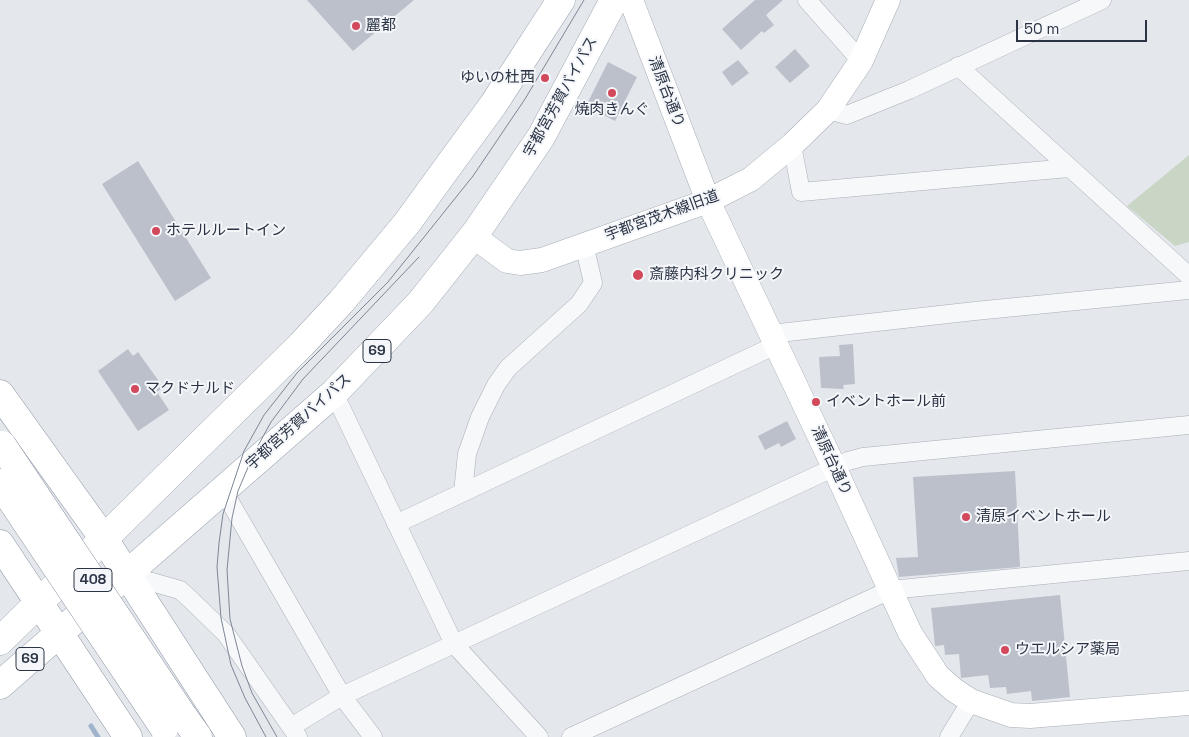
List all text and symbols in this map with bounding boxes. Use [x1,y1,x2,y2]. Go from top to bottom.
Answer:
scale bar [1019,10,1150,42]
place label: 麗都 [366,17,396,35]
text: 50 m [1024,19,1059,38]
marker: 麗都 [350,20,362,32]
street label: 宇都宮芳賀バイパス [520,34,602,160]
street label: 清原台通り [644,54,688,130]
place label: ゆいの杜西 [460,69,535,87]
marker: ゆいの杜西 [539,72,551,84]
marker: 焼肉きんぐ [606,87,618,99]
place label: 焼肉きんぐ [575,101,649,119]
street label: 宇都宮茂木線旧道 [603,187,721,245]
place label: ホテルルートイン [166,222,286,240]
marker: ホテルルートイン [150,225,162,237]
place label: 斎藤内科クリニック [649,266,784,284]
marker: 斎藤内科クリニック [631,268,645,282]
road number: 69 [363,340,391,362]
street label: 宇都宮芳賀バイパス [243,370,355,474]
place label: マクドナルド [145,380,235,398]
marker: マクドナルド [129,383,141,395]
place label: イベントホール前 [826,393,946,411]
marker: イベントホール前 [810,396,822,408]
street label: 清原台通り [807,423,855,499]
place label: 清原イベントホール [976,508,1111,526]
marker: 清原イベントホール [960,511,972,523]
road number: 408 [74,568,112,592]
place label: ウエルシア薬局 [1015,641,1120,659]
marker: ウエルシア薬局 [999,644,1011,656]
road number: 69 [16,648,44,671]

